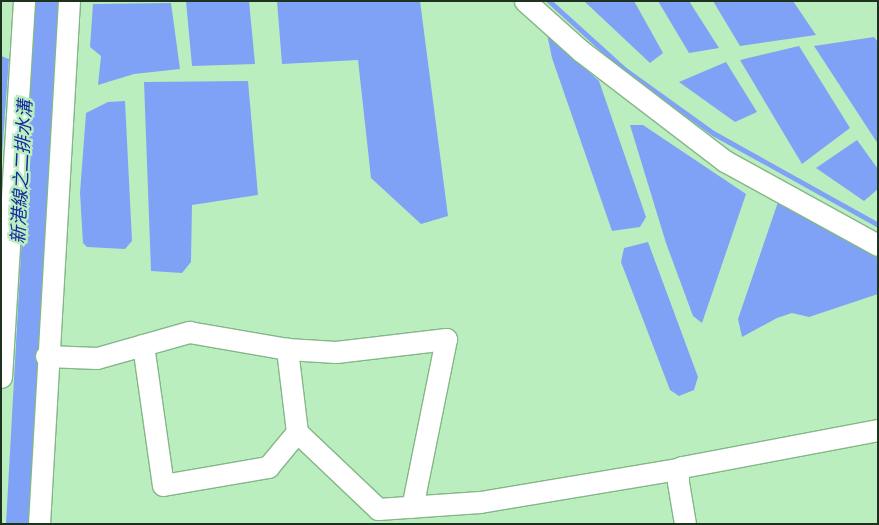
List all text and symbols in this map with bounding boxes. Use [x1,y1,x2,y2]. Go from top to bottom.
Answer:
water label: 新港線之二排水溝 [7,100,37,244]

